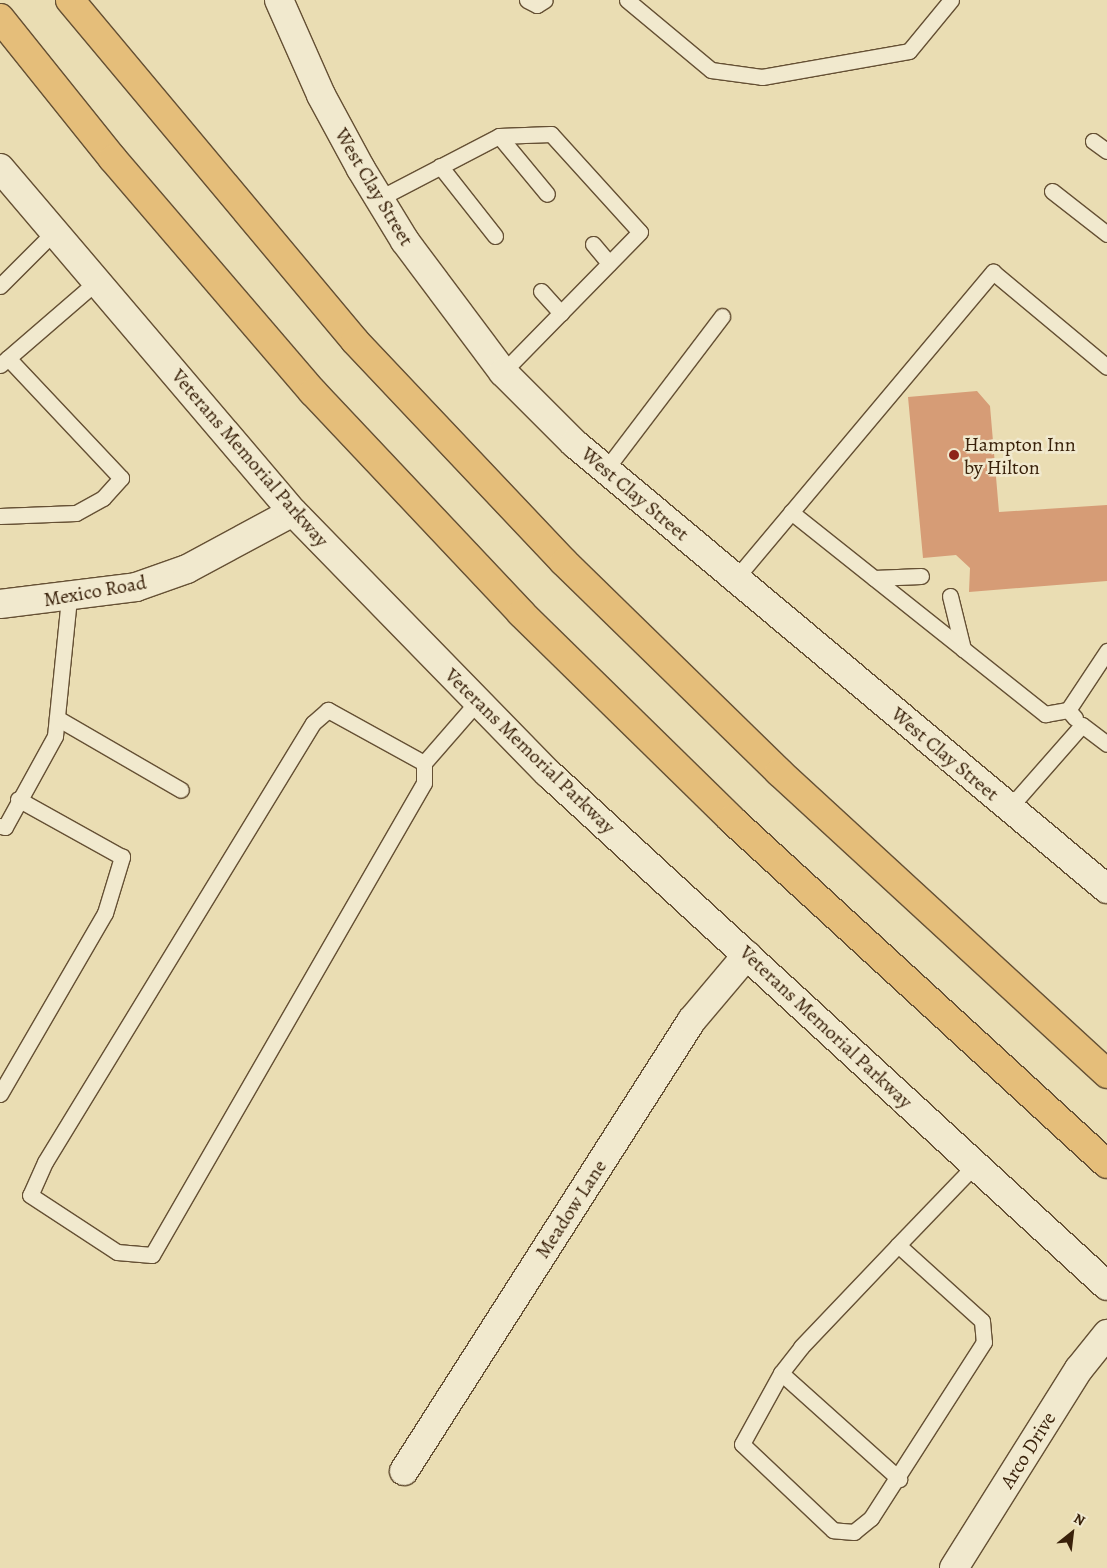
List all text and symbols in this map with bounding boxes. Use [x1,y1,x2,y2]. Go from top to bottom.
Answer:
street label: West Clay Street [329,124,419,250]
street label: Veterans Memorial Parkway [166,364,334,552]
place label: Hampton Inn by Hilton [964,432,1076,479]
street label: West Clay Street [576,442,694,546]
marker: Hampton Inn by Hilton [948,449,960,461]
street label: Mexico Road [42,570,148,612]
street label: Veterans Memorial Parkway [440,663,620,839]
street label: West Clay Street [886,702,1004,806]
street label: Veterans Memorial Parkway [735,941,917,1113]
street label: Meadow Lane [530,1155,612,1263]
street label: Arco Drive [995,1407,1061,1493]
north arrow [1047,1508,1097,1558]
text: N [1070,1509,1089,1530]

